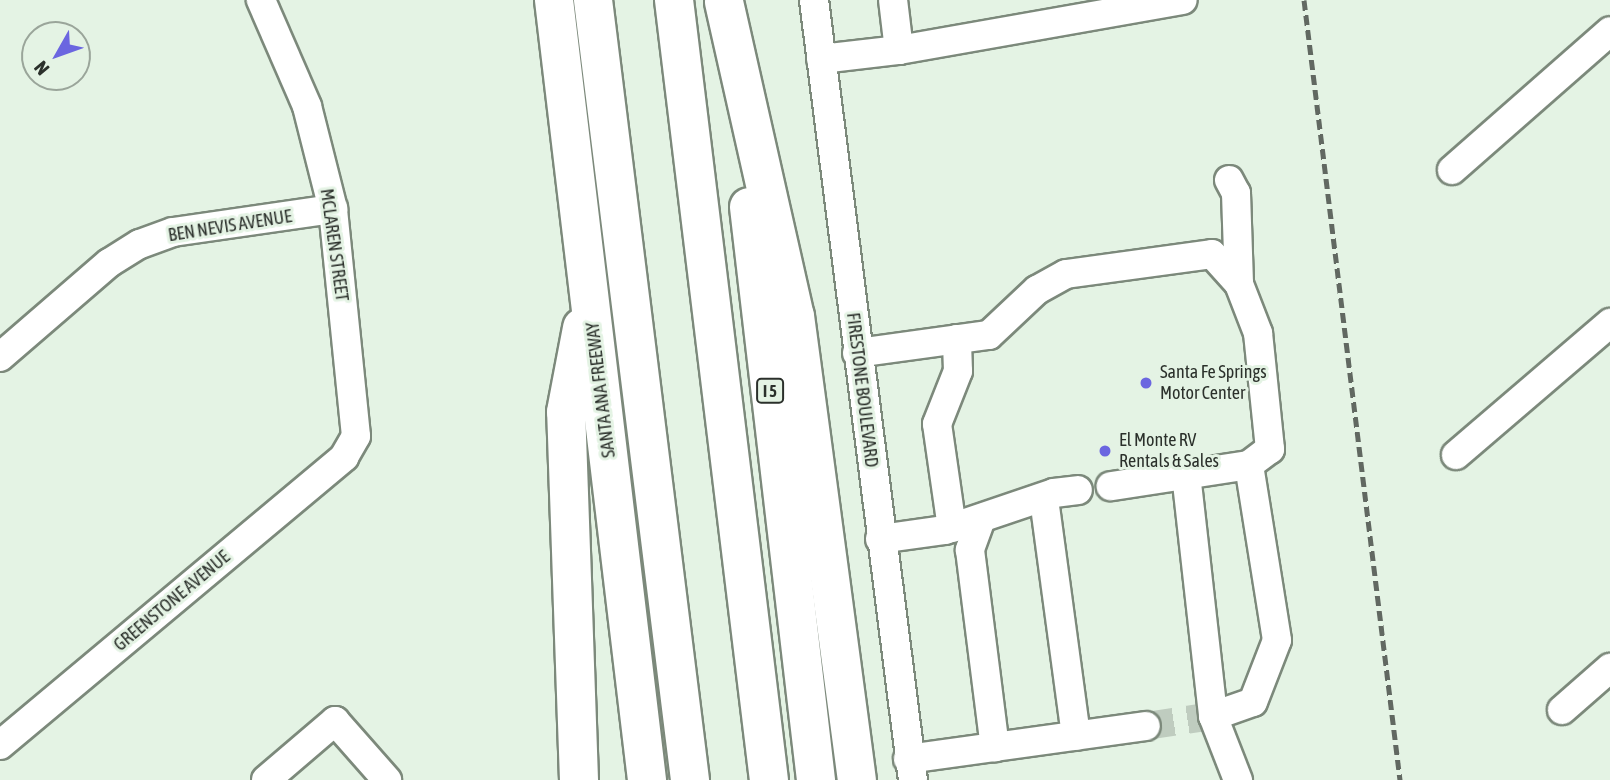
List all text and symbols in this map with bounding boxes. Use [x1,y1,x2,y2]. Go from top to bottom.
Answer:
north arrow [21,21,91,91]
text: N [29,57,53,80]
street label: MCLAREN STREET [315,187,353,303]
street label: BEN NEVIS AVENUE [167,206,293,246]
street label: FIRESTONE BOULEVARD [842,311,882,469]
street label: SANTA ANA FREEWAY [582,321,620,459]
place label: Santa Fe Springs Motor Center [1160,362,1267,404]
marker: Santa Fe Springs Motor Center [1138,375,1154,391]
road number: I 5 [756,378,784,404]
place label: El Monte RV Rentals & Sales [1119,430,1219,472]
marker: El Monte RV Rentals & Sales [1097,443,1113,459]
street label: GREENSTONE AVENUE [110,546,234,656]

